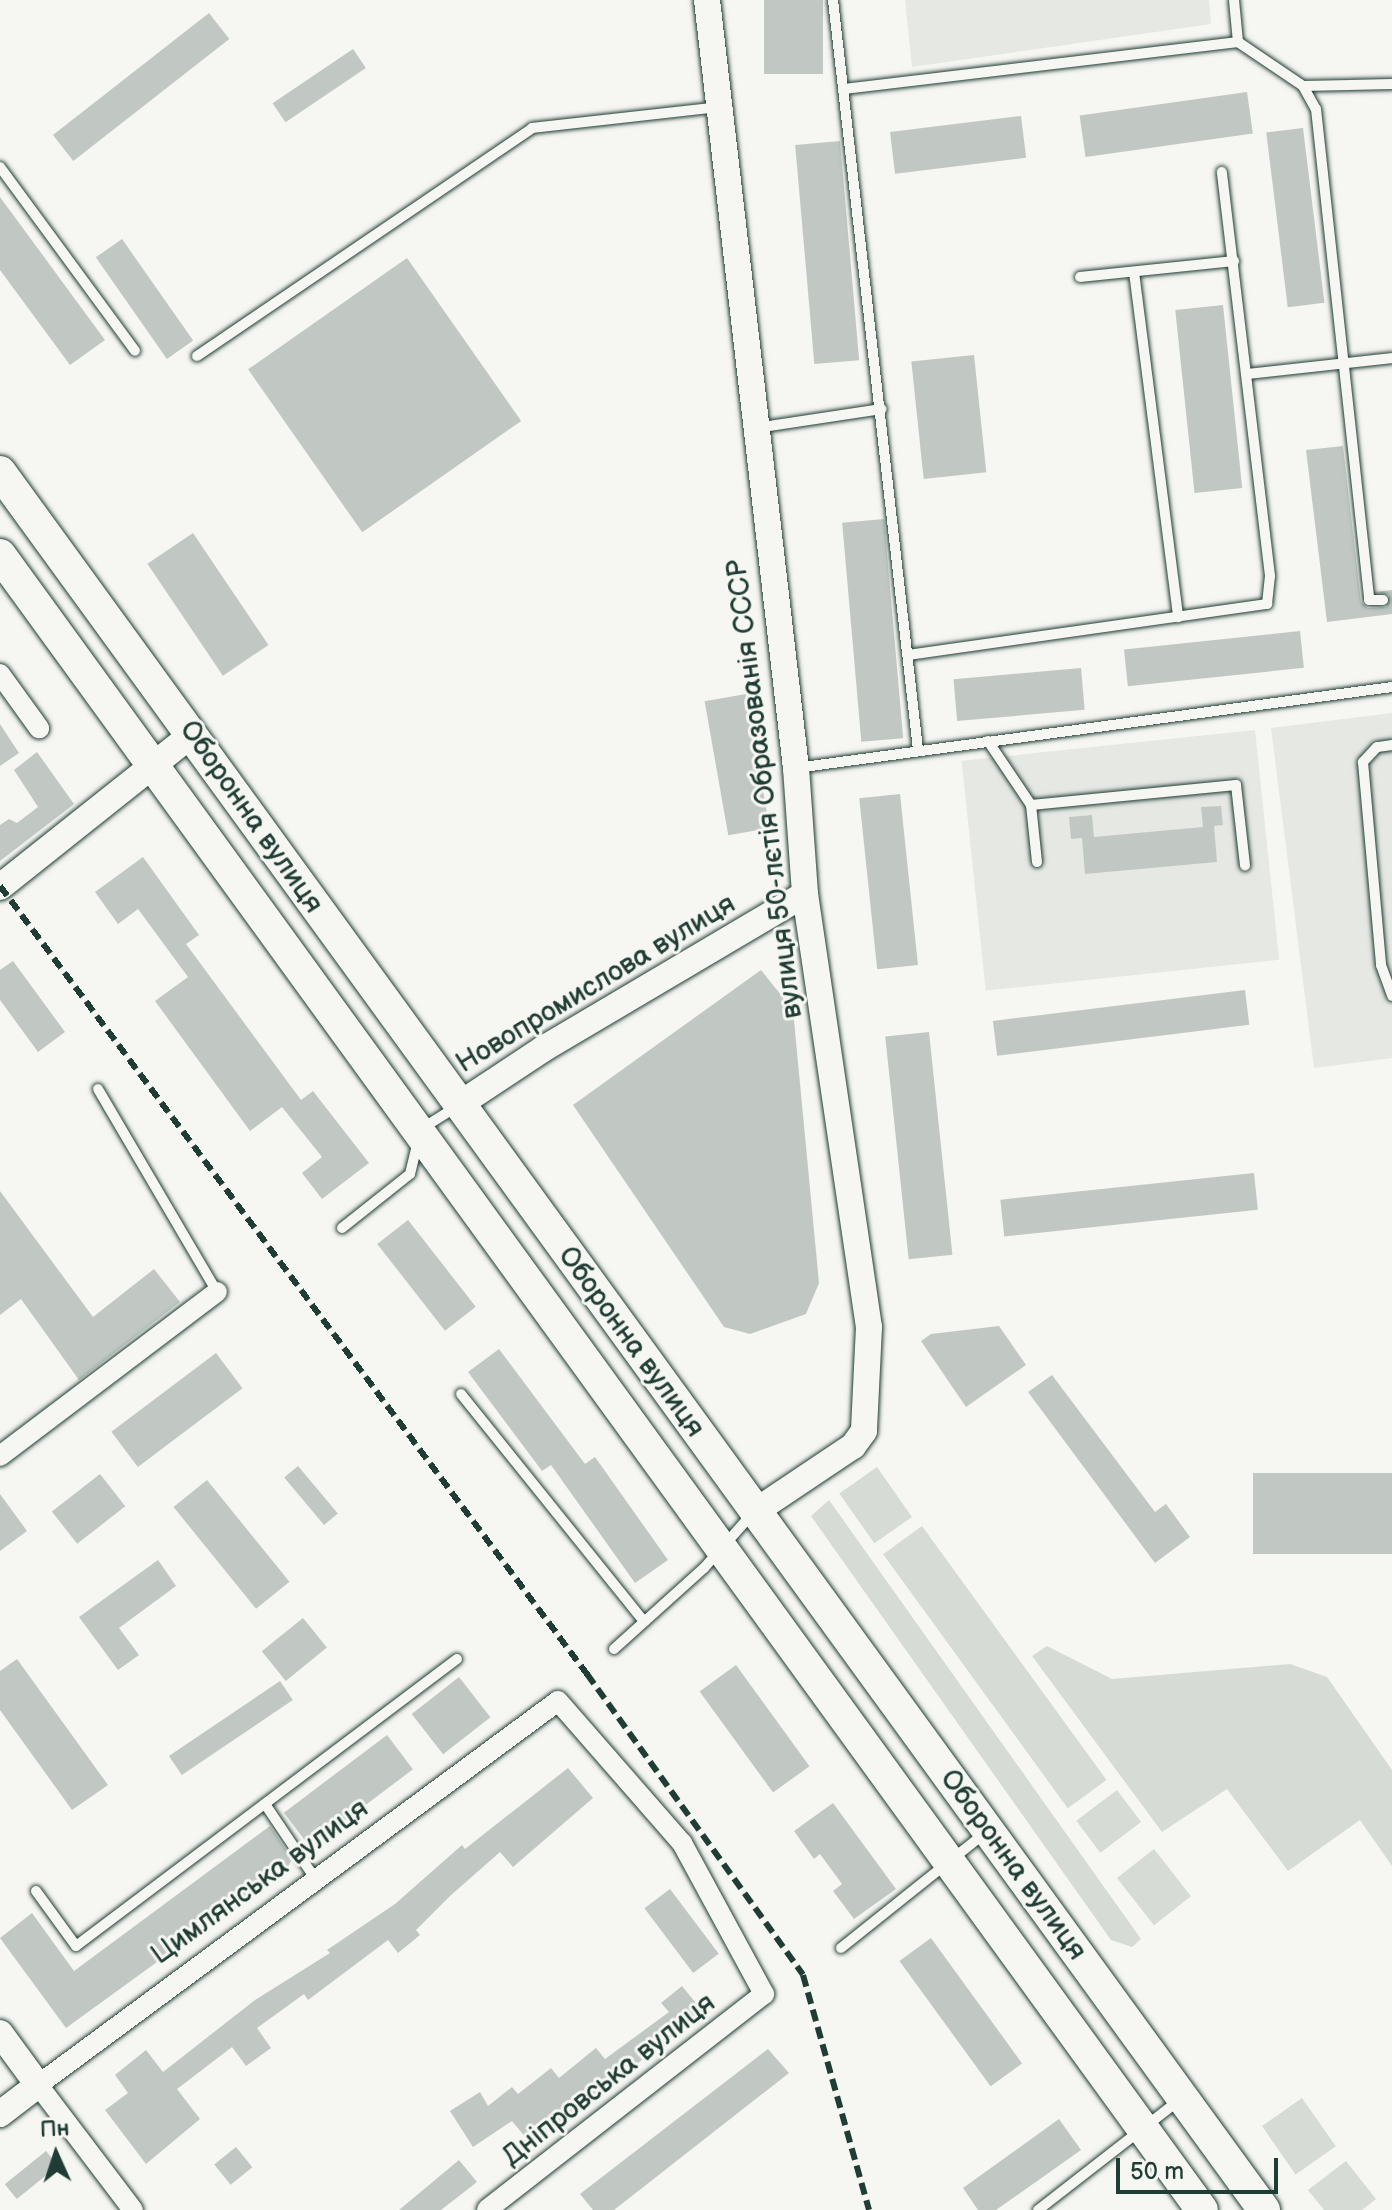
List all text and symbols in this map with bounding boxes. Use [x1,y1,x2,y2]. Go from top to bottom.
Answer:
street label: вулиця 50-лєтія Образованія СССР [720,557,810,1021]
street label: Оборонна вулиця [172,714,330,920]
street label: Новопромислова вулиця [450,887,742,1081]
street label: Оборонна вулиця [551,1240,711,1444]
street label: Оборонна вулиця [933,1763,1093,1967]
street label: Цимлянська вулиця [145,1792,375,1972]
street label: Дніпровська вулиця [496,1986,722,2174]
north arrow [16,2114,96,2194]
text: Пн [39,2115,70,2144]
scale bar [1120,2142,1282,2192]
text: 50 m [1130,2157,1184,2186]

